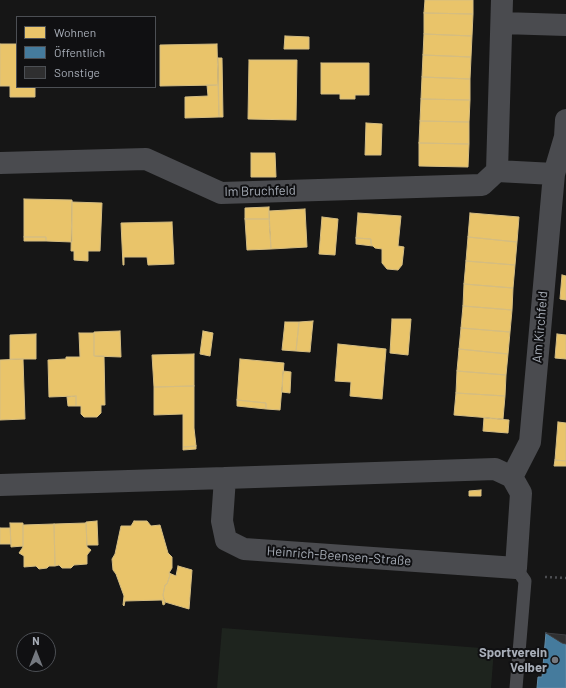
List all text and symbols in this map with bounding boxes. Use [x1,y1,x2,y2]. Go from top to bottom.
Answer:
legend [16,16,156,88]
text: Wohnen [54,25,96,39]
text: Öffentlich [54,45,105,59]
text: Sonstige [54,65,100,79]
street label: Im Bruchfeld [224,183,296,199]
street label: Am Kirchfeld [529,290,551,364]
street label: Heinrich-Beensen-Straße [266,543,412,569]
north arrow [16,632,56,672]
text: N [32,634,40,647]
place label: Sportverein Velber [479,645,547,676]
marker: Sportverein Velber [550,655,560,665]

